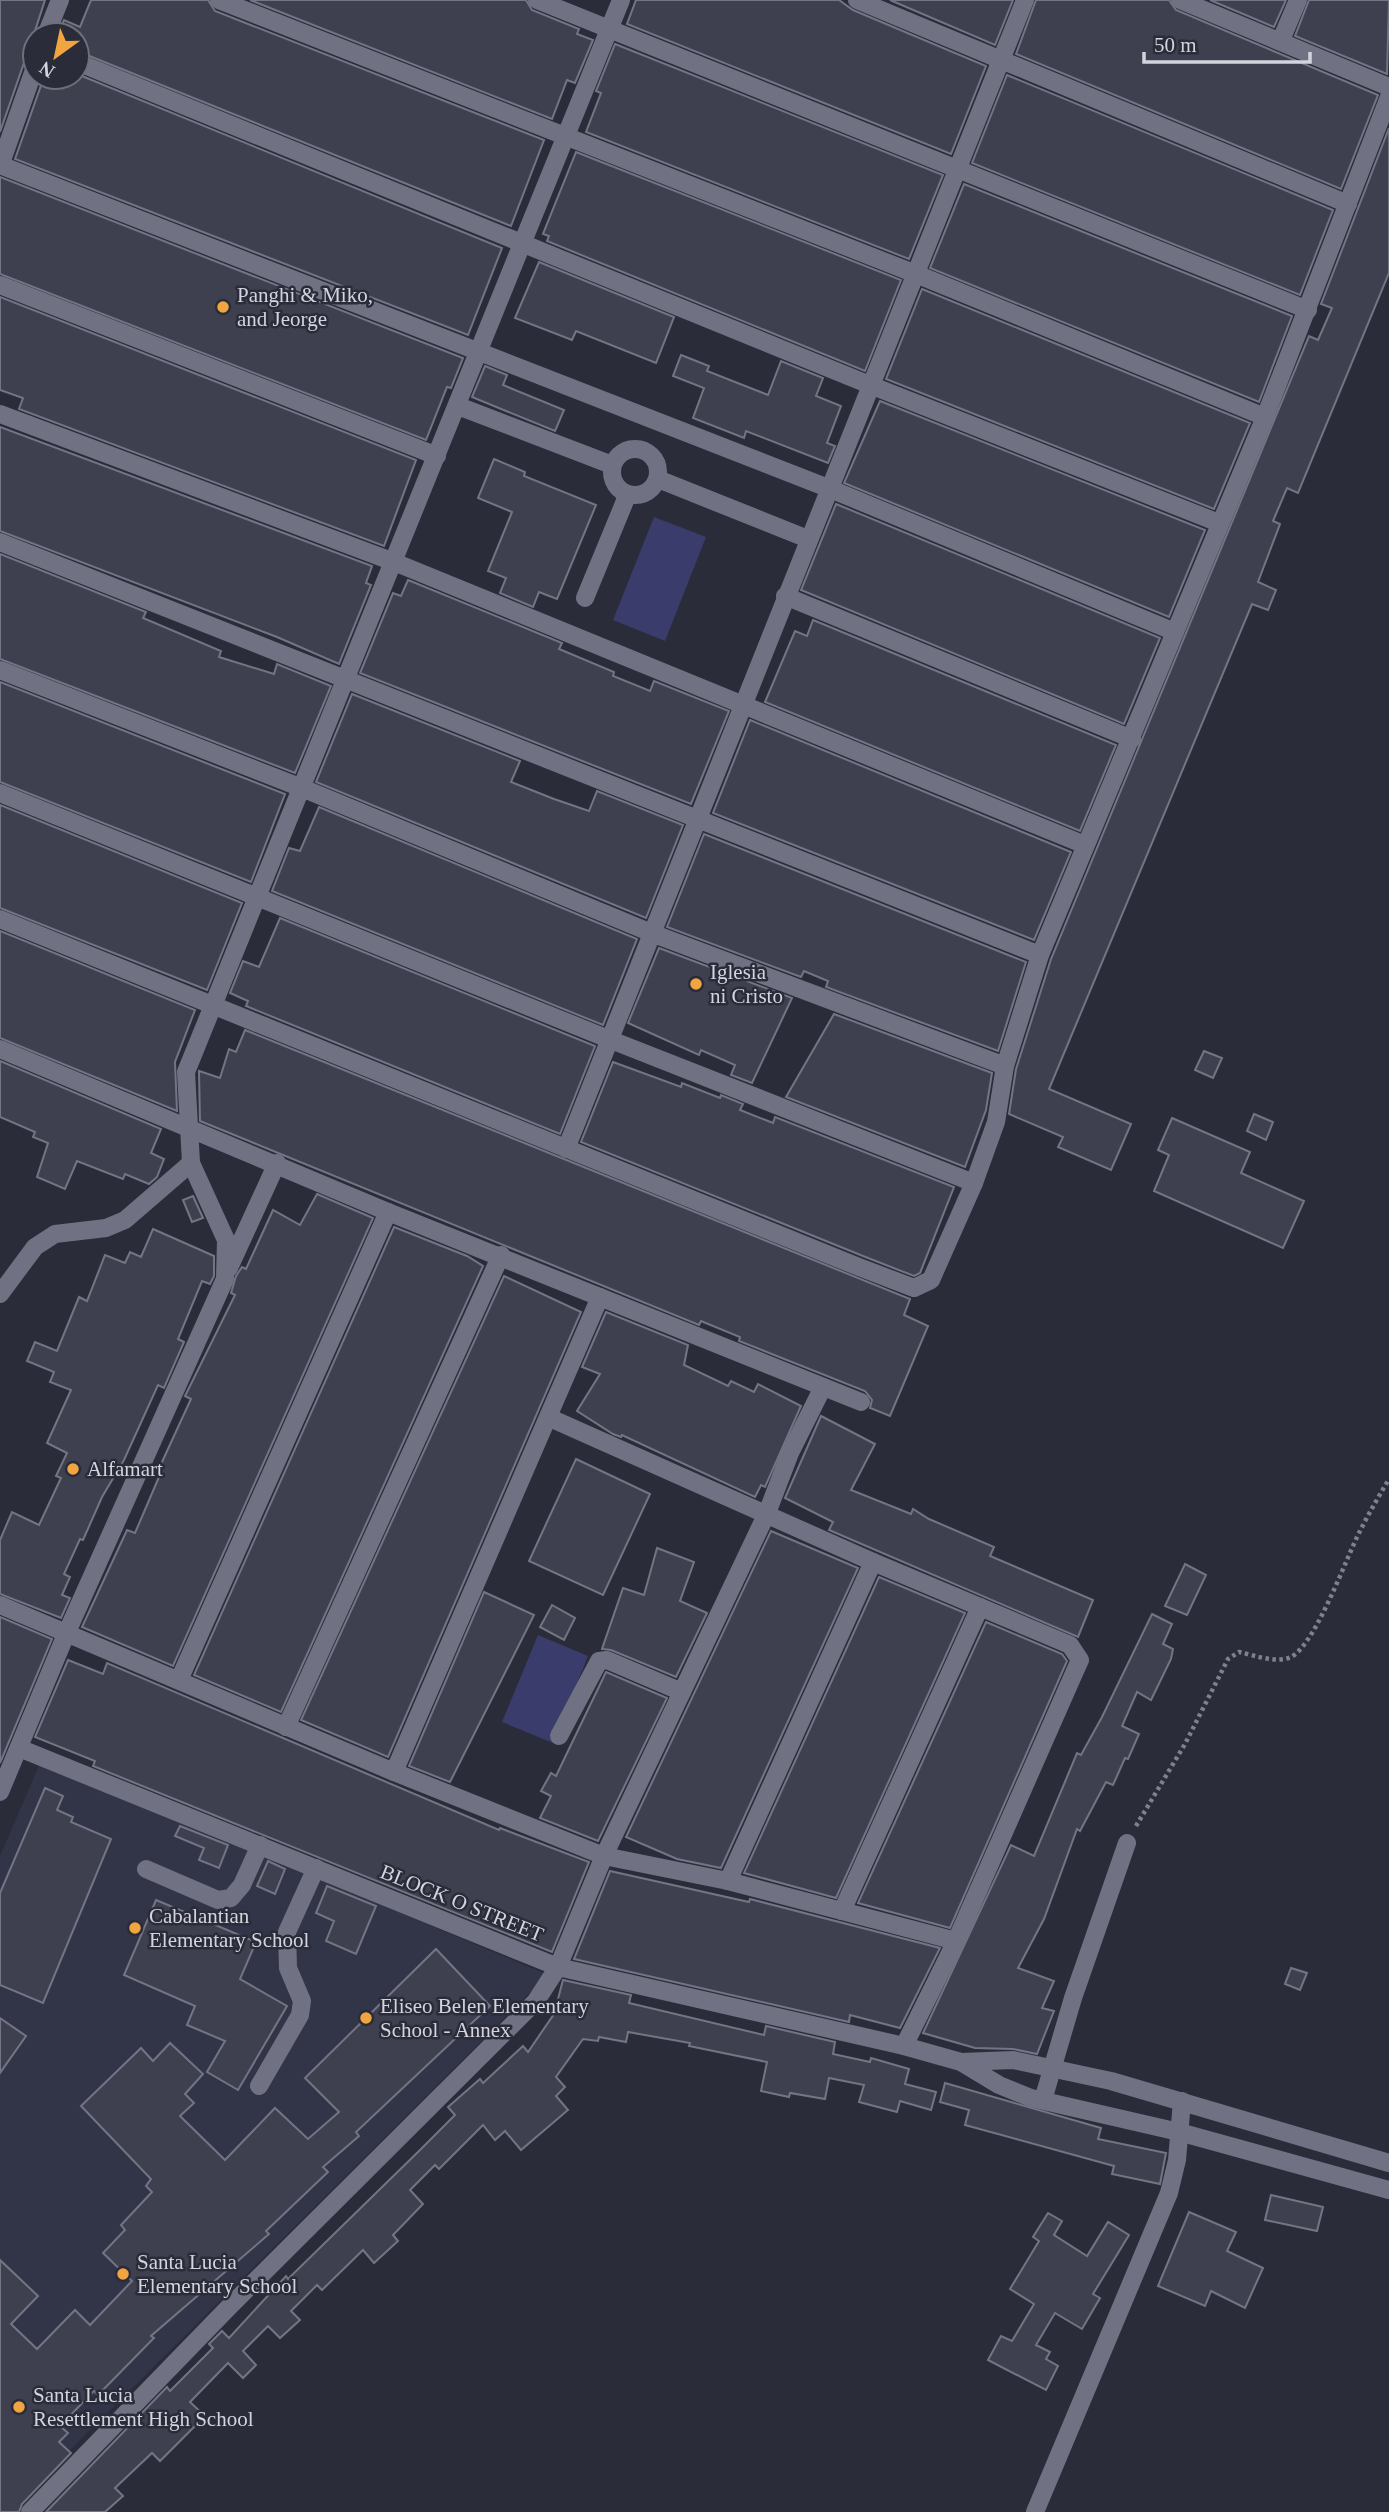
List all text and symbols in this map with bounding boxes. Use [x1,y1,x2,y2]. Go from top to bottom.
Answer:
north arrow [21,21,91,91]
scale bar [1144,21,1310,65]
text: 50 m [1154,33,1197,57]
text: N [35,57,58,82]
place label: Panghi & Miko, and Jeorge [237,283,373,331]
marker: Panghi & Miko, and Jeorge [215,299,231,315]
place label: Iglesia ni Cristo [710,960,783,1008]
marker: Iglesia ni Cristo [688,976,704,992]
place label: Alfamart [87,1457,163,1481]
marker: Alfamart [65,1461,81,1477]
street label: BLOCK O STREET [377,1859,547,1947]
place label: Cabalantian Elementary School [149,1904,310,1952]
marker: Cabalantian Elementary School [127,1920,143,1936]
place label: Eliseo Belen Elementary School - Annex [380,1994,589,2042]
marker: Eliseo Belen Elementary School - Annex [358,2010,374,2026]
place label: Santa Lucia Elementary School [137,2250,298,2298]
marker: Santa Lucia Elementary School [115,2266,131,2282]
place label: Santa Lucia Resettlement High School [33,2383,254,2431]
marker: Santa Lucia Resettlement High School [11,2399,27,2415]

